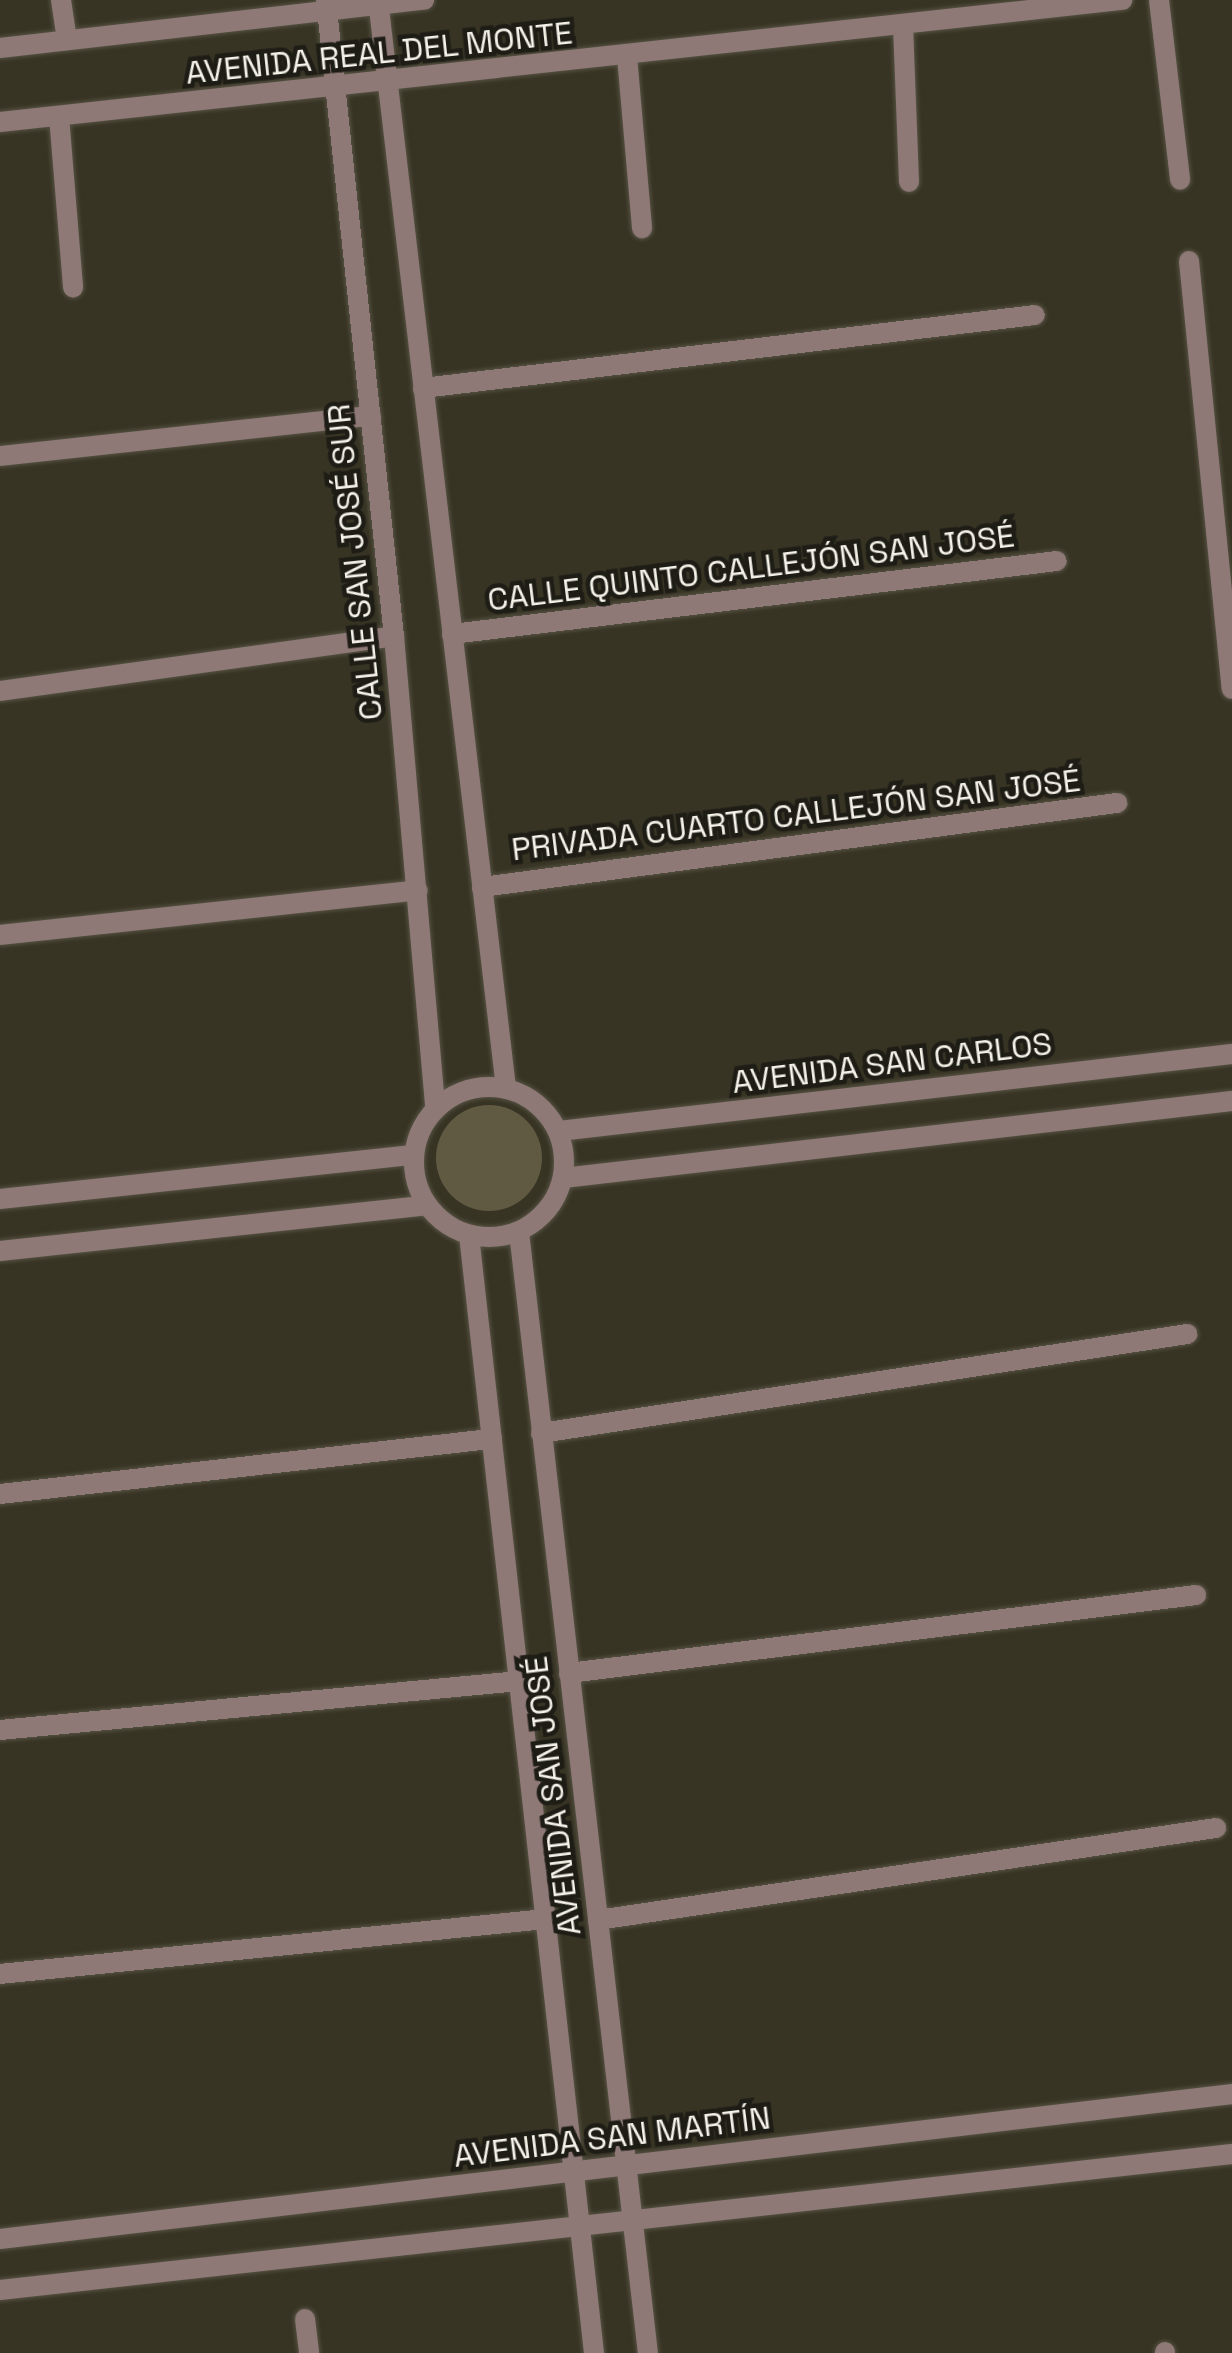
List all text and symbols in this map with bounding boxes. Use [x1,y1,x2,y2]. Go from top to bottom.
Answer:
street label: AVENIDA REAL DEL MONTE [183,13,575,93]
street label: CALLE SAN JOSÉ SUR [319,402,391,722]
street label: CALLE QUINTO CALLEJÓN SAN JOSÉ [485,517,1017,619]
street label: PRIVADA CUARTO CALLEJÓN SAN JOSÉ [509,761,1083,869]
street label: AVENIDA SAN CARLOS [730,1024,1054,1102]
street label: AVENIDA SAN JOSÉ [517,1654,589,1938]
street label: AVENIDA SAN MARTÍN [451,2098,773,2176]

